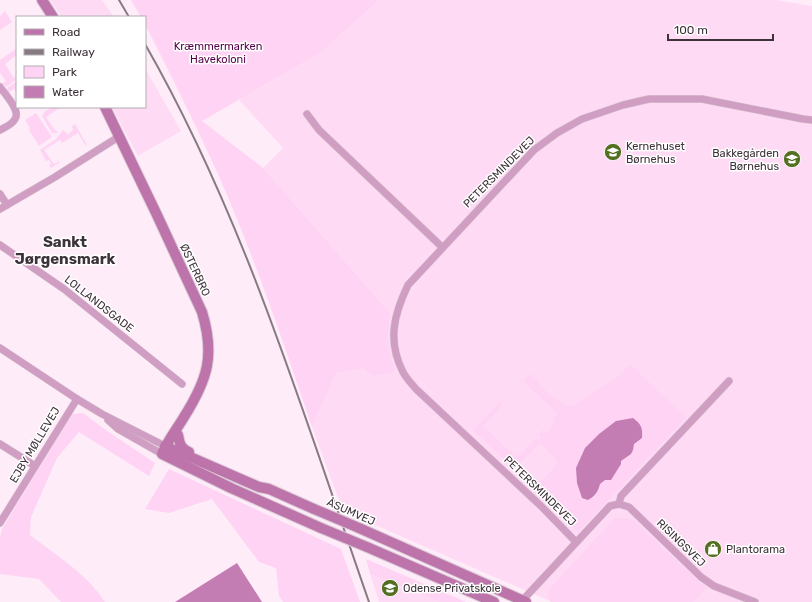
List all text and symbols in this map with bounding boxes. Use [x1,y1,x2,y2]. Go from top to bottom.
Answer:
legend [16,16,146,108]
scale bar [668,16,773,42]
text: 100 m [674,23,708,37]
text: Road [52,25,80,39]
park label: Kræmmermarken Havekoloni [174,40,262,66]
text: Railway [52,45,95,59]
text: Park [52,65,78,79]
text: Water [52,85,84,99]
street label: PETERSMINDEVEJ [461,134,537,210]
place label: Kernehuset Børnehus [626,140,686,166]
school or university icon: Kernehuset Børnehus [603,142,623,162]
place label: Bakkegården Børnehus [712,147,779,173]
school or university icon: Bakkegården Børnehus [782,149,802,169]
district label: Sankt Jørgensmark [15,233,115,268]
street label: ØSTERBRO [177,242,213,298]
street label: LOLLANDSGADE [62,273,136,335]
street label: EJBY MØLLEVEJ [7,405,63,485]
street label: PETERSMINDEVEJ [501,453,579,529]
street label: ÅSUMVEJ [325,496,377,528]
street label: RISINGSVEJ [654,517,708,569]
shop icon: Plantorama [703,539,723,559]
place label: Plantorama [726,543,785,556]
school or university icon: Odense Privatskole [380,578,400,598]
place label: Odense Privatskole [403,582,501,595]

